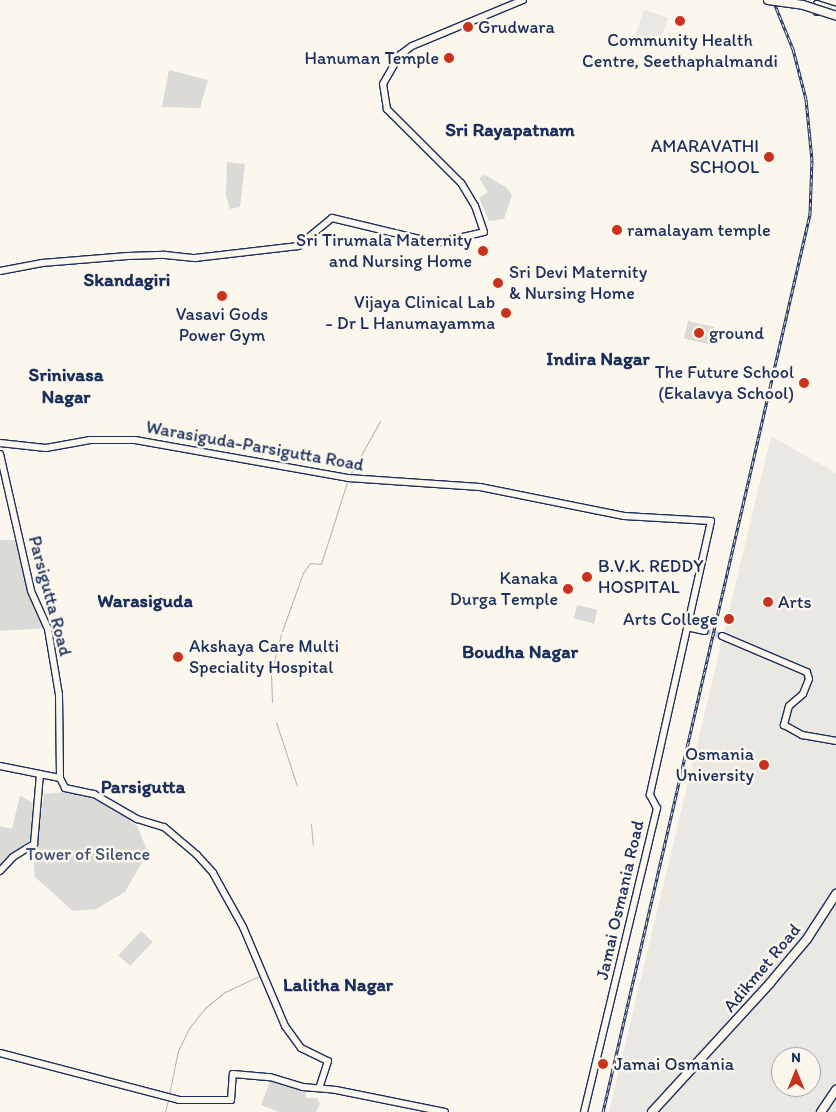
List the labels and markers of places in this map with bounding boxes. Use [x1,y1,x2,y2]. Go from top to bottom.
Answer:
marker: Community Health Centre, Seethaphalmandi [673,14,687,28]
place label: Grudwara [478,16,555,38]
marker: Grudwara [462,21,474,33]
place label: Community Health Centre, Seethaphalmandi [582,30,778,72]
place label: Hanuman Temple [305,47,439,69]
marker: Hanuman Temple [443,52,455,64]
place label: AMARAVATHI SCHOOL [651,136,759,178]
marker: AMARAVATHI SCHOOL [763,151,775,163]
place label: ramalayam temple [627,219,771,241]
marker: ramalayam temple [611,224,623,236]
place label: Sri Tirumala Maternity and Nursing Home [297,230,472,272]
marker: Sri Tirumala Maternity and Nursing Home [476,244,490,258]
place label: Sri Devi Maternity & Nursing Home [509,262,648,304]
marker: Sri Devi Maternity & Nursing Home [491,276,505,290]
marker: Vasavi Gods Power Gym [216,290,228,302]
place label: Vijaya Clinical Lab - Dr L Hanumayamma [325,292,495,334]
place label: Vasavi Gods Power Gym [176,304,268,346]
marker: Vijaya Clinical Lab - Dr L Hanumayamma [499,306,513,320]
place label: ground [709,322,764,344]
marker: ground [693,327,705,339]
place label: The Future School (Ekalavya School) [655,362,794,404]
marker: The Future School (Ekalavya School) [798,377,810,389]
place label: B.V.K. REDDY HOSPITAL [598,556,703,598]
place label: Kanaka Durga Temple [452,568,558,610]
marker: B.V.K. REDDY HOSPITAL [580,570,594,584]
marker: Kanaka Durga Temple [562,583,574,595]
place label: Arts [778,591,811,613]
marker: Arts [762,596,774,608]
place label: Arts College [623,608,718,630]
marker: Arts College [722,612,736,626]
place label: Akshaya Care Multi Speciality Hospital [189,636,339,679]
marker: Akshaya Care Multi Speciality Hospital [171,650,185,664]
place label: Osmania University [675,744,754,786]
marker: Osmania University [758,759,770,771]
place label: Jamai Osmania [614,1053,733,1075]
marker: Jamai Osmania [596,1057,610,1071]

